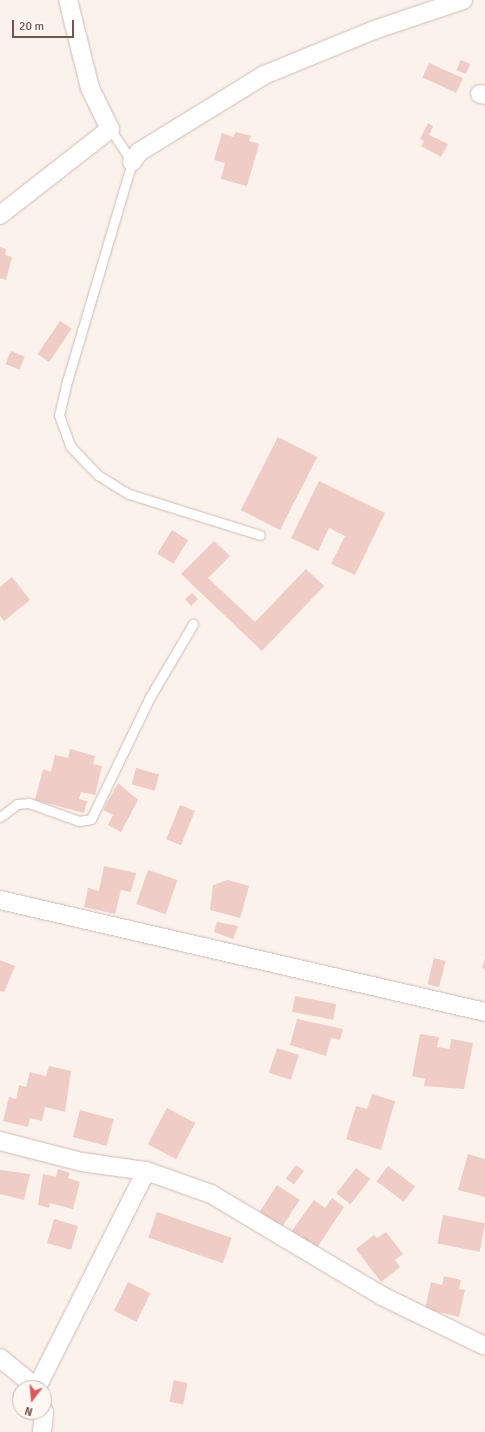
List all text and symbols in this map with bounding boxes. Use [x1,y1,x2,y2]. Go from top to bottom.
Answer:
scale bar [14,12,76,38]
text: 20 m [19,19,44,34]
north arrow [12,1380,52,1420]
text: N [23,1404,34,1418]

